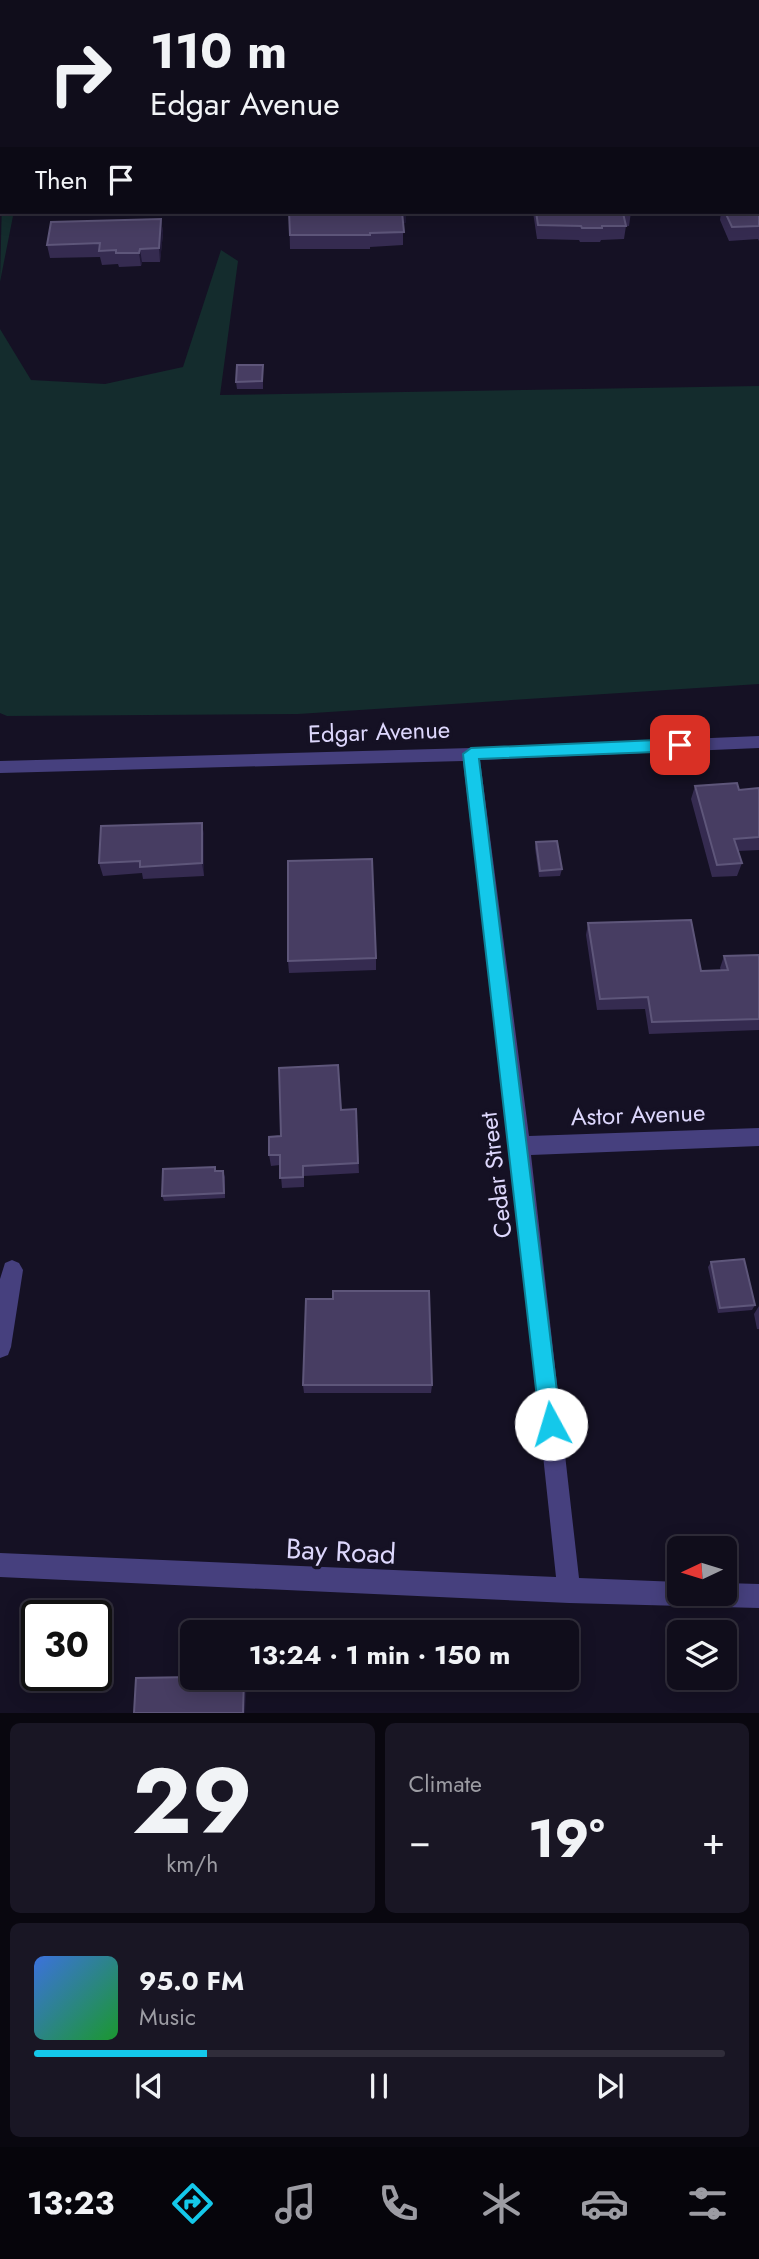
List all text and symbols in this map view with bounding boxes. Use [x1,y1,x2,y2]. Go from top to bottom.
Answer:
text: 110 m [150,16,287,86]
icon: right [35,28,126,119]
text: Edgar Avenue [150,81,340,127]
text: Then [35,161,88,199]
icon: arrive [102,161,140,199]
street label: Edgar Avenue [307,712,451,751]
pin [650,715,710,775]
icon: arrive [661,726,699,764]
street label: Astor Avenue [570,1095,706,1134]
street label: Cedar Street [470,1110,521,1240]
position arrow [514,1387,588,1461]
street label: Bay Road [285,1528,397,1575]
north arrow [667,1536,737,1606]
map controls [667,1536,737,1690]
speed limit sign: 30 [21,1600,112,1691]
button: layers [667,1620,737,1690]
text: 13:24 · 1 min · 150 m [249,1636,510,1674]
text: 29 [132,1736,253,1867]
text: Climate [409,1767,482,1801]
text: 19° [528,1801,605,1877]
text: − [409,1813,431,1868]
text: + [702,1813,725,1868]
text: km/h [166,1847,218,1881]
text: 95.0 FM [139,1962,244,2000]
text: Music [139,2000,196,2034]
icon: previous [130,2067,168,2105]
icon: pause [360,2067,398,2105]
icon: next [591,2067,629,2105]
icon: directions [168,2179,217,2228]
icon: music [271,2179,320,2228]
icon: phone [374,2179,423,2228]
icon: climate [477,2179,526,2228]
icon: car [580,2179,629,2228]
icon: filters [683,2179,732,2228]
text: 13:23 [27,2180,114,2226]

